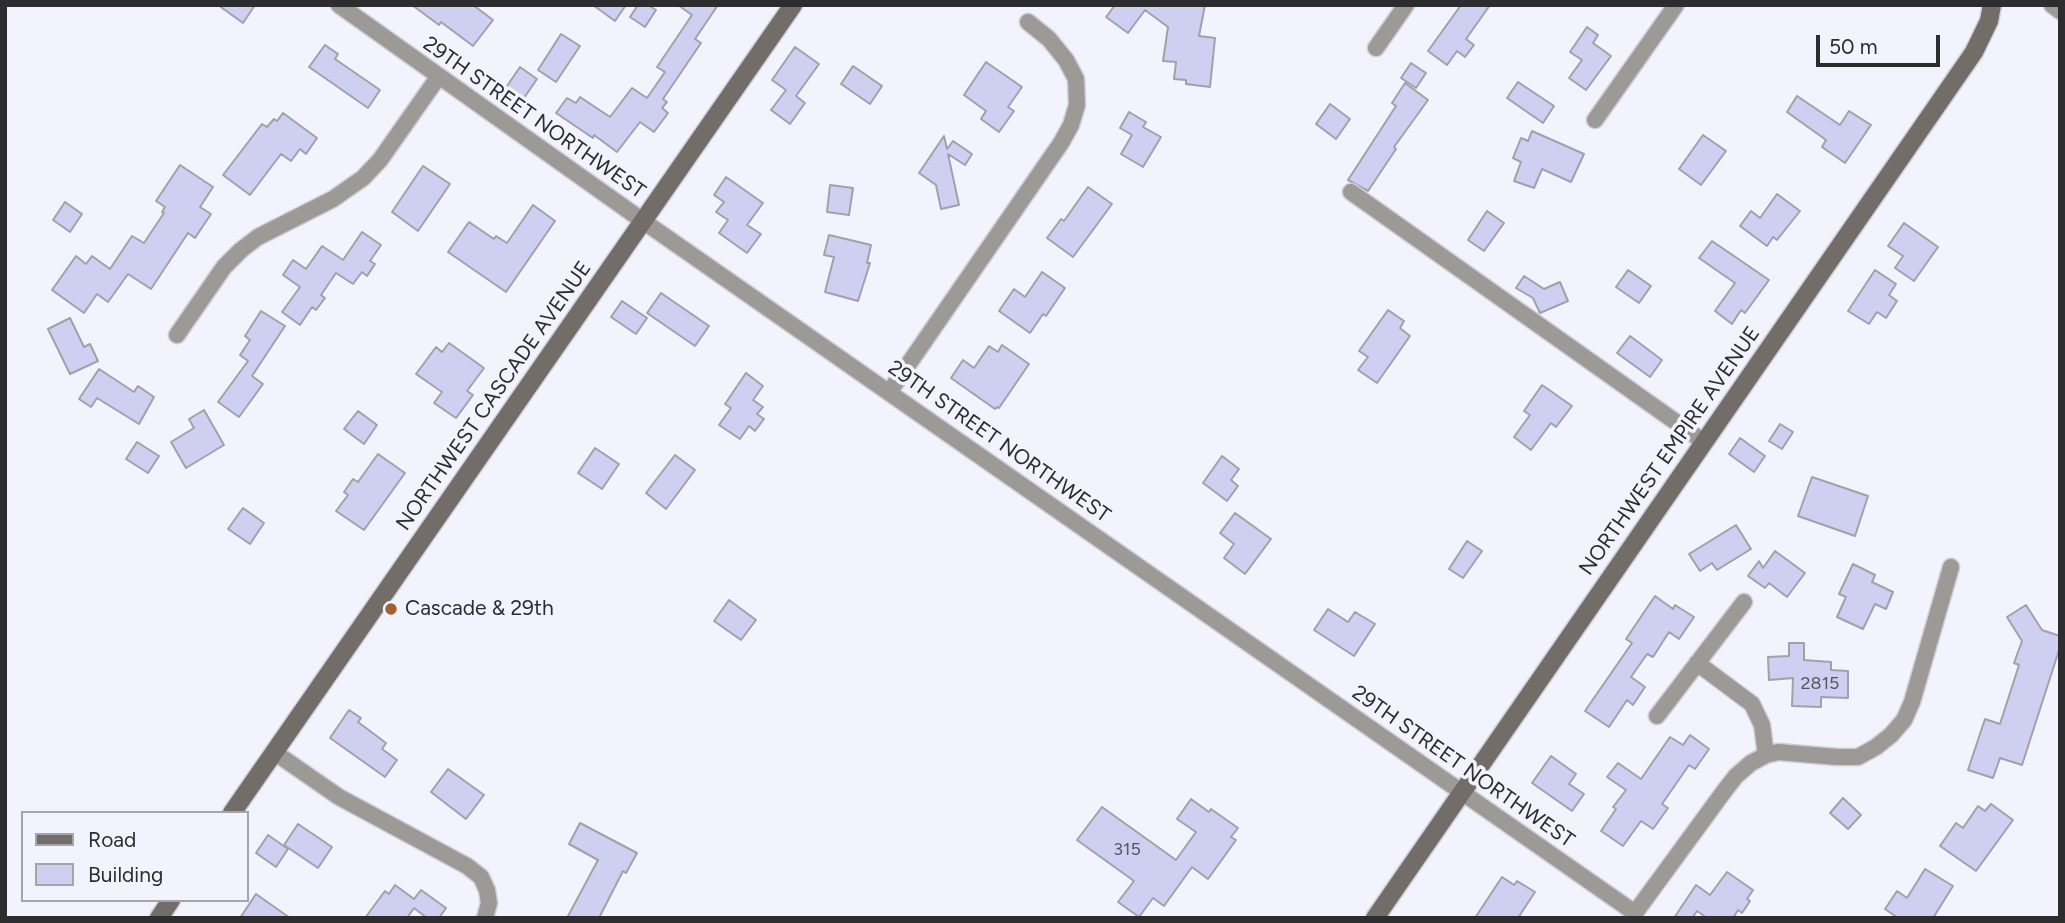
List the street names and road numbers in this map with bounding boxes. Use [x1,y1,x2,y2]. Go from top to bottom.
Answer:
street label: 29TH STREET NORTHWEST [418,32,650,204]
street label: NORTHWEST CASCADE AVENUE [391,257,597,535]
street label: NORTHWEST EMPIRE AVENUE [1574,322,1766,580]
street label: 29TH STREET NORTHWEST [883,356,1115,528]
street label: 29TH STREET NORTHWEST [1347,681,1579,853]

